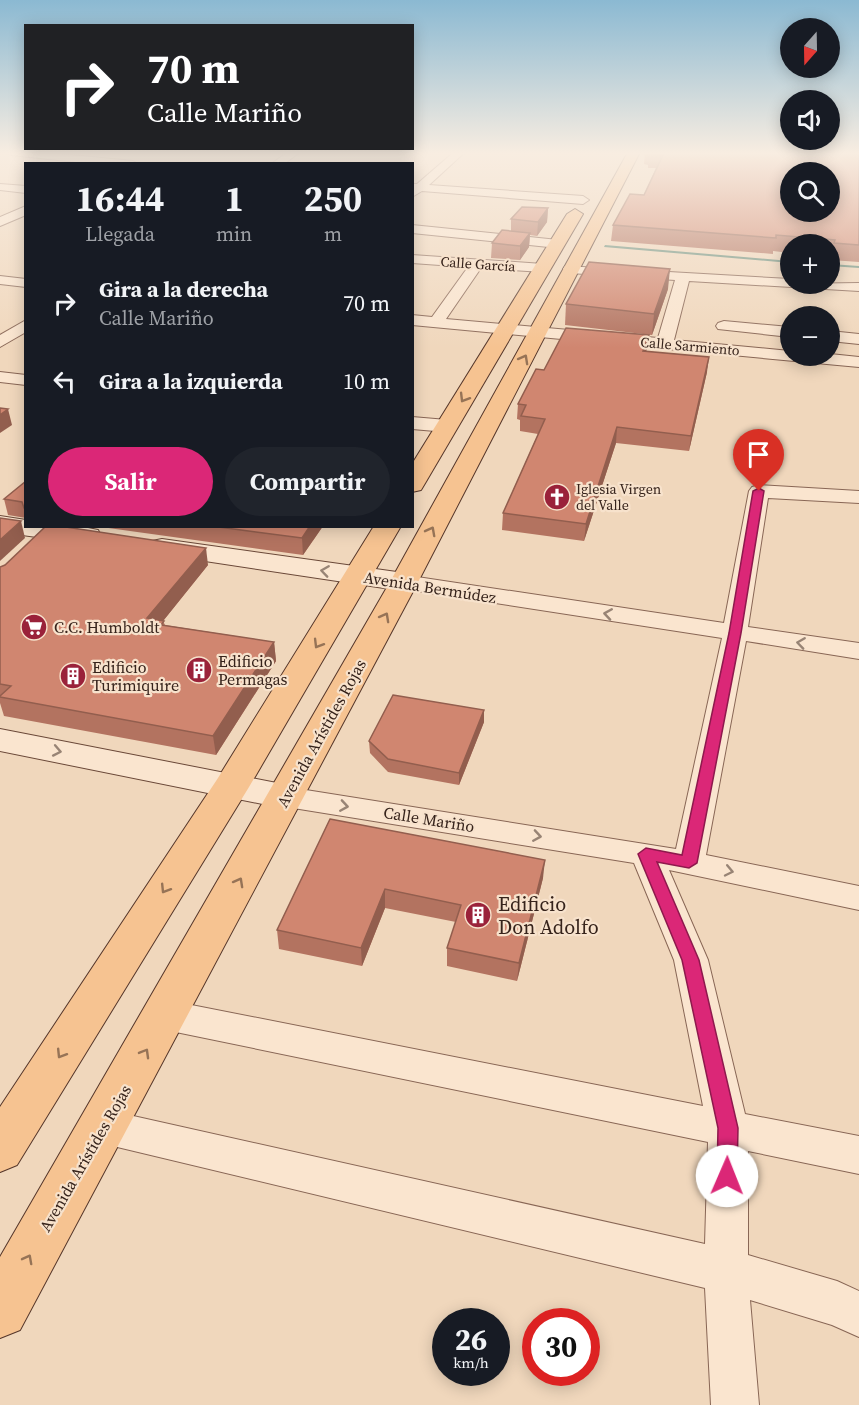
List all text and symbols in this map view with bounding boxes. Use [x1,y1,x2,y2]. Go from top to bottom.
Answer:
north arrow [780,18,840,78]
map controls [780,18,840,366]
text: 70 m [147,39,240,97]
icon: right [48,48,126,126]
button: sound [780,90,840,150]
text: Calle Mariño [147,94,302,131]
button: search [780,162,840,222]
text: 16:44 [76,174,164,223]
text: 1 [224,174,244,223]
text: 250 [304,174,362,223]
text: Llegada [85,220,155,248]
text: min [216,220,252,248]
text: m [324,220,342,248]
button: + [780,234,840,294]
street label: Calle García [440,251,517,277]
text: Gira a la derecha [99,274,268,304]
icon: right [48,287,81,320]
text: 70 m [343,288,390,318]
text: Calle Mariño [99,304,214,332]
button: − [780,306,840,366]
street label: Calle Sarmiento [640,332,741,360]
one-way arrow [517,355,528,365]
icon: left [48,365,81,398]
text: Gira a la izquierda [99,366,283,396]
text: 10 m [343,366,390,396]
one-way arrow [459,392,471,402]
pin [733,429,784,491]
icon: arrive [742,438,775,471]
button: Salir [48,447,213,516]
button: Compartir [225,447,390,516]
place label: Iglesia Virgen del Valle [576,479,662,515]
church icon: Iglesia Virgen del Valle [542,482,572,512]
one-way arrow [424,526,436,537]
one-way arrow [321,565,331,578]
street label: Avenida Bermúdez [362,566,498,608]
one-way arrow [604,608,614,621]
supermarket icon: C.C. Humboldt [19,612,49,642]
one-way arrow [378,612,389,623]
place label: C.C. Humboldt [54,616,160,638]
one-way arrow [796,637,806,649]
one-way arrow [313,638,325,648]
place label: Edificio Permagas [218,650,288,690]
building icon: Edificio Permagas [184,655,214,685]
street label: Avenida Arístides Rojas [271,655,371,811]
place label: Edificio Turimiquire [92,656,179,696]
building icon: Edificio Turimiquire [58,661,88,691]
one-way arrow [52,744,62,757]
one-way arrow [339,799,349,812]
street label: Calle Mariño [382,801,476,837]
one-way arrow [532,830,542,842]
one-way arrow [723,864,733,877]
one-way arrow [232,878,244,888]
one-way arrow [161,883,173,893]
place label: Edificio Don Adolfo [498,890,599,941]
building icon: Edificio Don Adolfo [463,900,493,930]
one-way arrow [57,1047,68,1058]
one-way arrow [137,1049,149,1059]
street label: Avenida Arístides Rojas [34,1080,136,1236]
position arrow [695,1144,759,1208]
one-way arrow [21,1255,32,1265]
speed limit sign: 30 [522,1308,600,1386]
text: 26 [455,1319,487,1360]
text: km/h [453,1352,489,1373]

